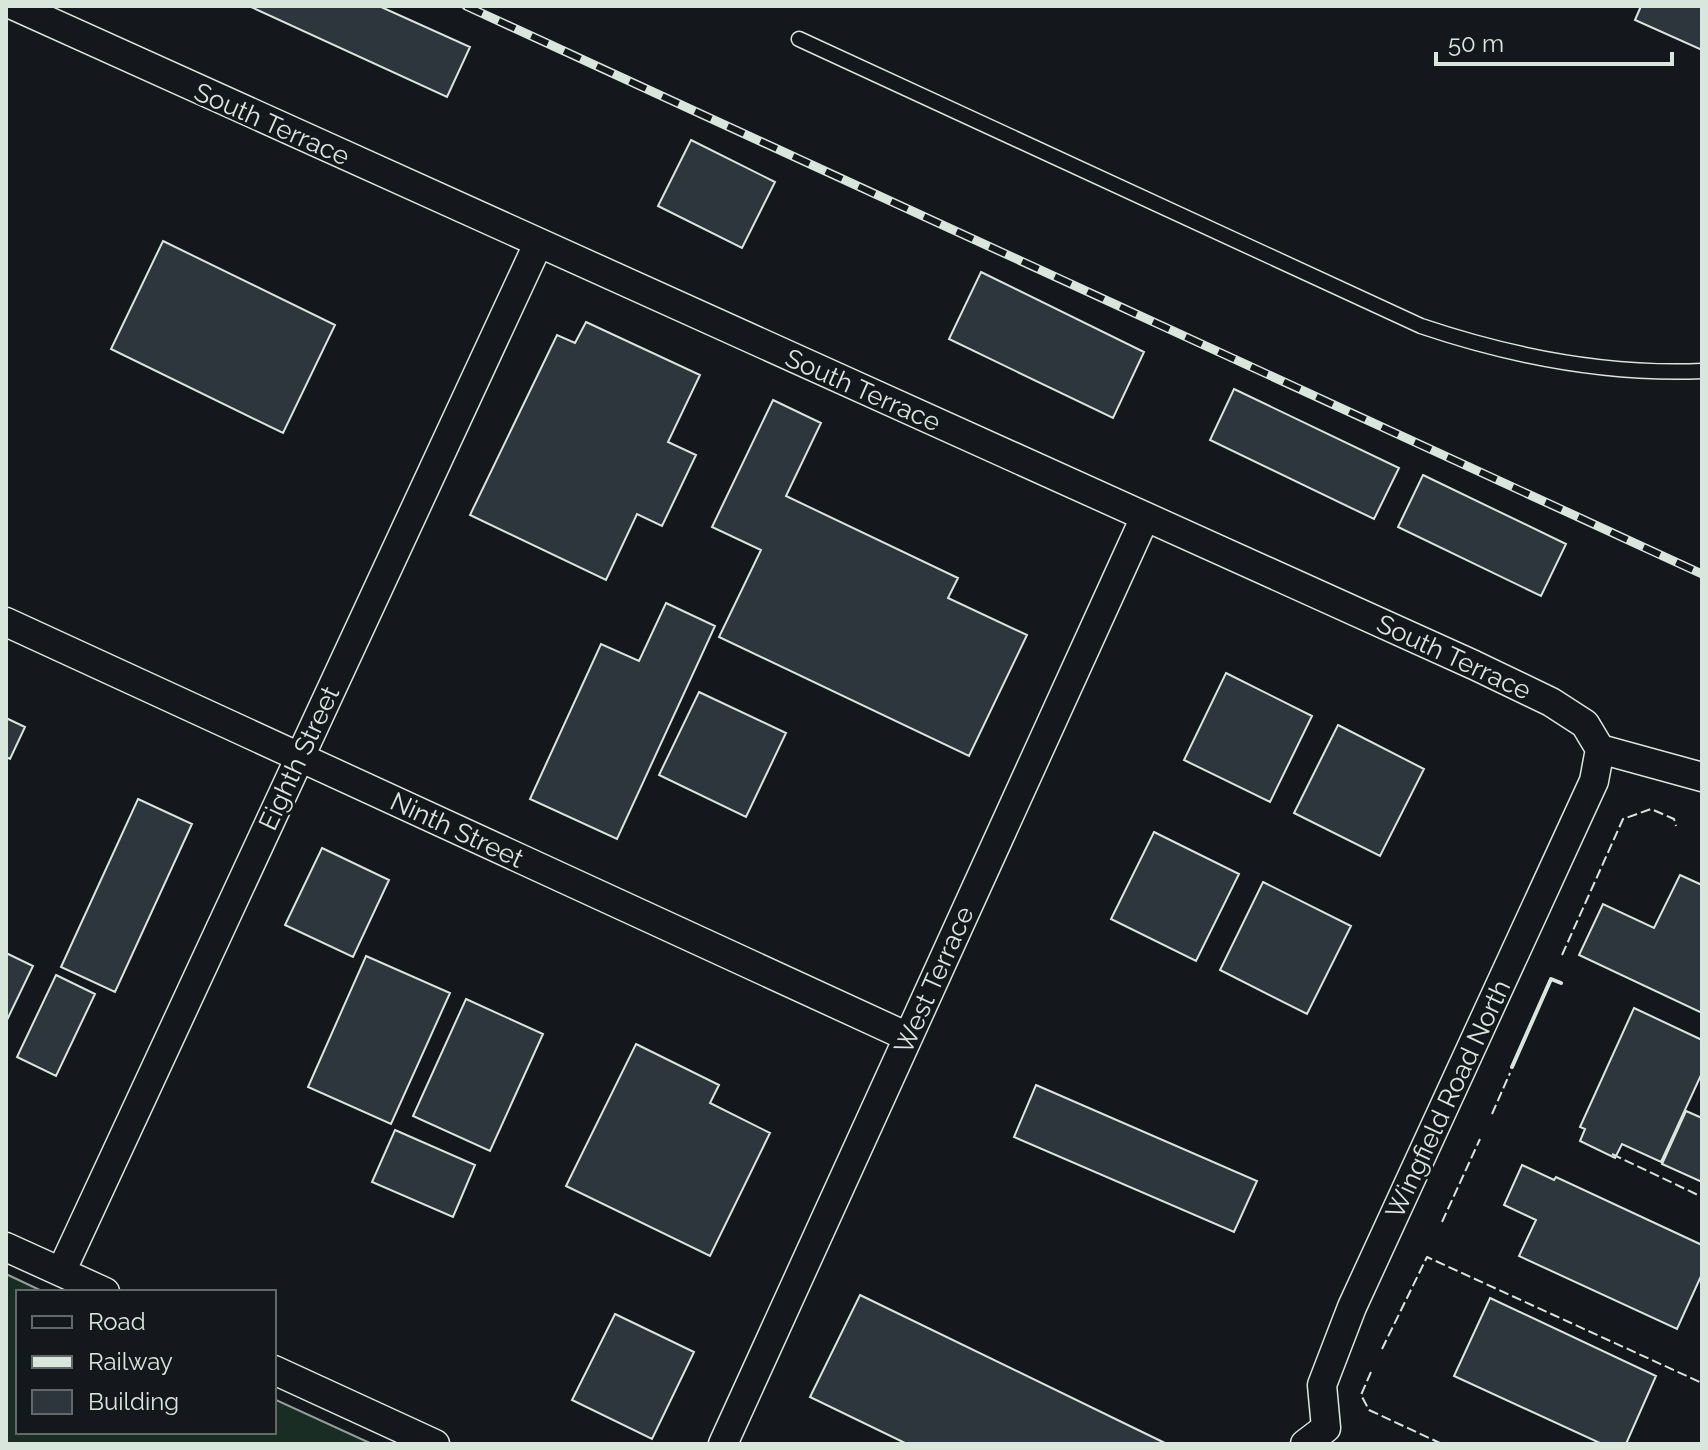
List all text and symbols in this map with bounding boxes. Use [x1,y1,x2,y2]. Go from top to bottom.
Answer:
scale bar [1436,16,1672,66]
text: 50 m [1448,29,1504,58]
street label: South Terrace [190,76,354,172]
street label: South Terrace [781,342,945,438]
street label: South Terrace [1372,608,1536,706]
street label: Eighth Street [253,681,346,835]
street label: Ninth Street [386,786,529,874]
street label: West Terrace [888,902,980,1058]
street label: Wingfield Road North [1380,975,1516,1223]
legend [16,1290,276,1434]
text: Road [88,1307,146,1336]
text: Railway [88,1347,173,1376]
text: Building [88,1387,179,1416]

